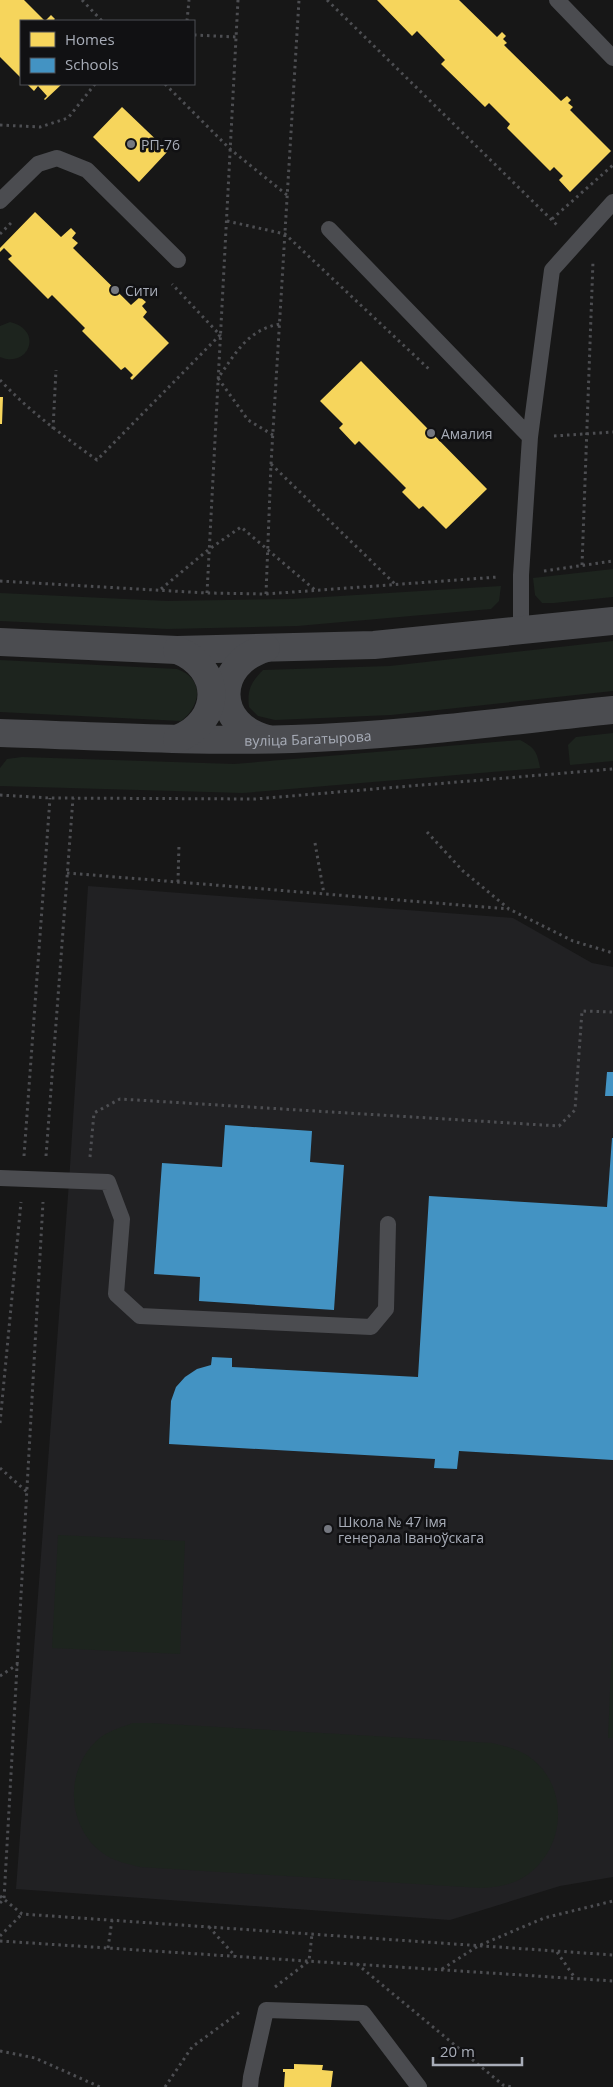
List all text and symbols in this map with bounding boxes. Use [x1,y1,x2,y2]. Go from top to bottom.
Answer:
legend [20,20,195,85]
text: Homes [65,29,115,49]
text: Schools [65,54,119,74]
place label: РП-76 [141,135,180,154]
marker: РП-76 [125,138,137,150]
place label: Сити [125,281,158,300]
marker: Сити [109,284,121,296]
place label: Амалия [441,424,493,443]
marker: Амалия [425,427,437,439]
street label: вуліца Багатырова [244,725,372,749]
place label: Школа № 47 імя генерала Іваноўскага [338,1512,484,1547]
marker: Школа № 47 імя генерала Іваноўскага [322,1523,334,1535]
scale bar [433,2034,522,2066]
text: 20 m [440,2041,475,2061]

